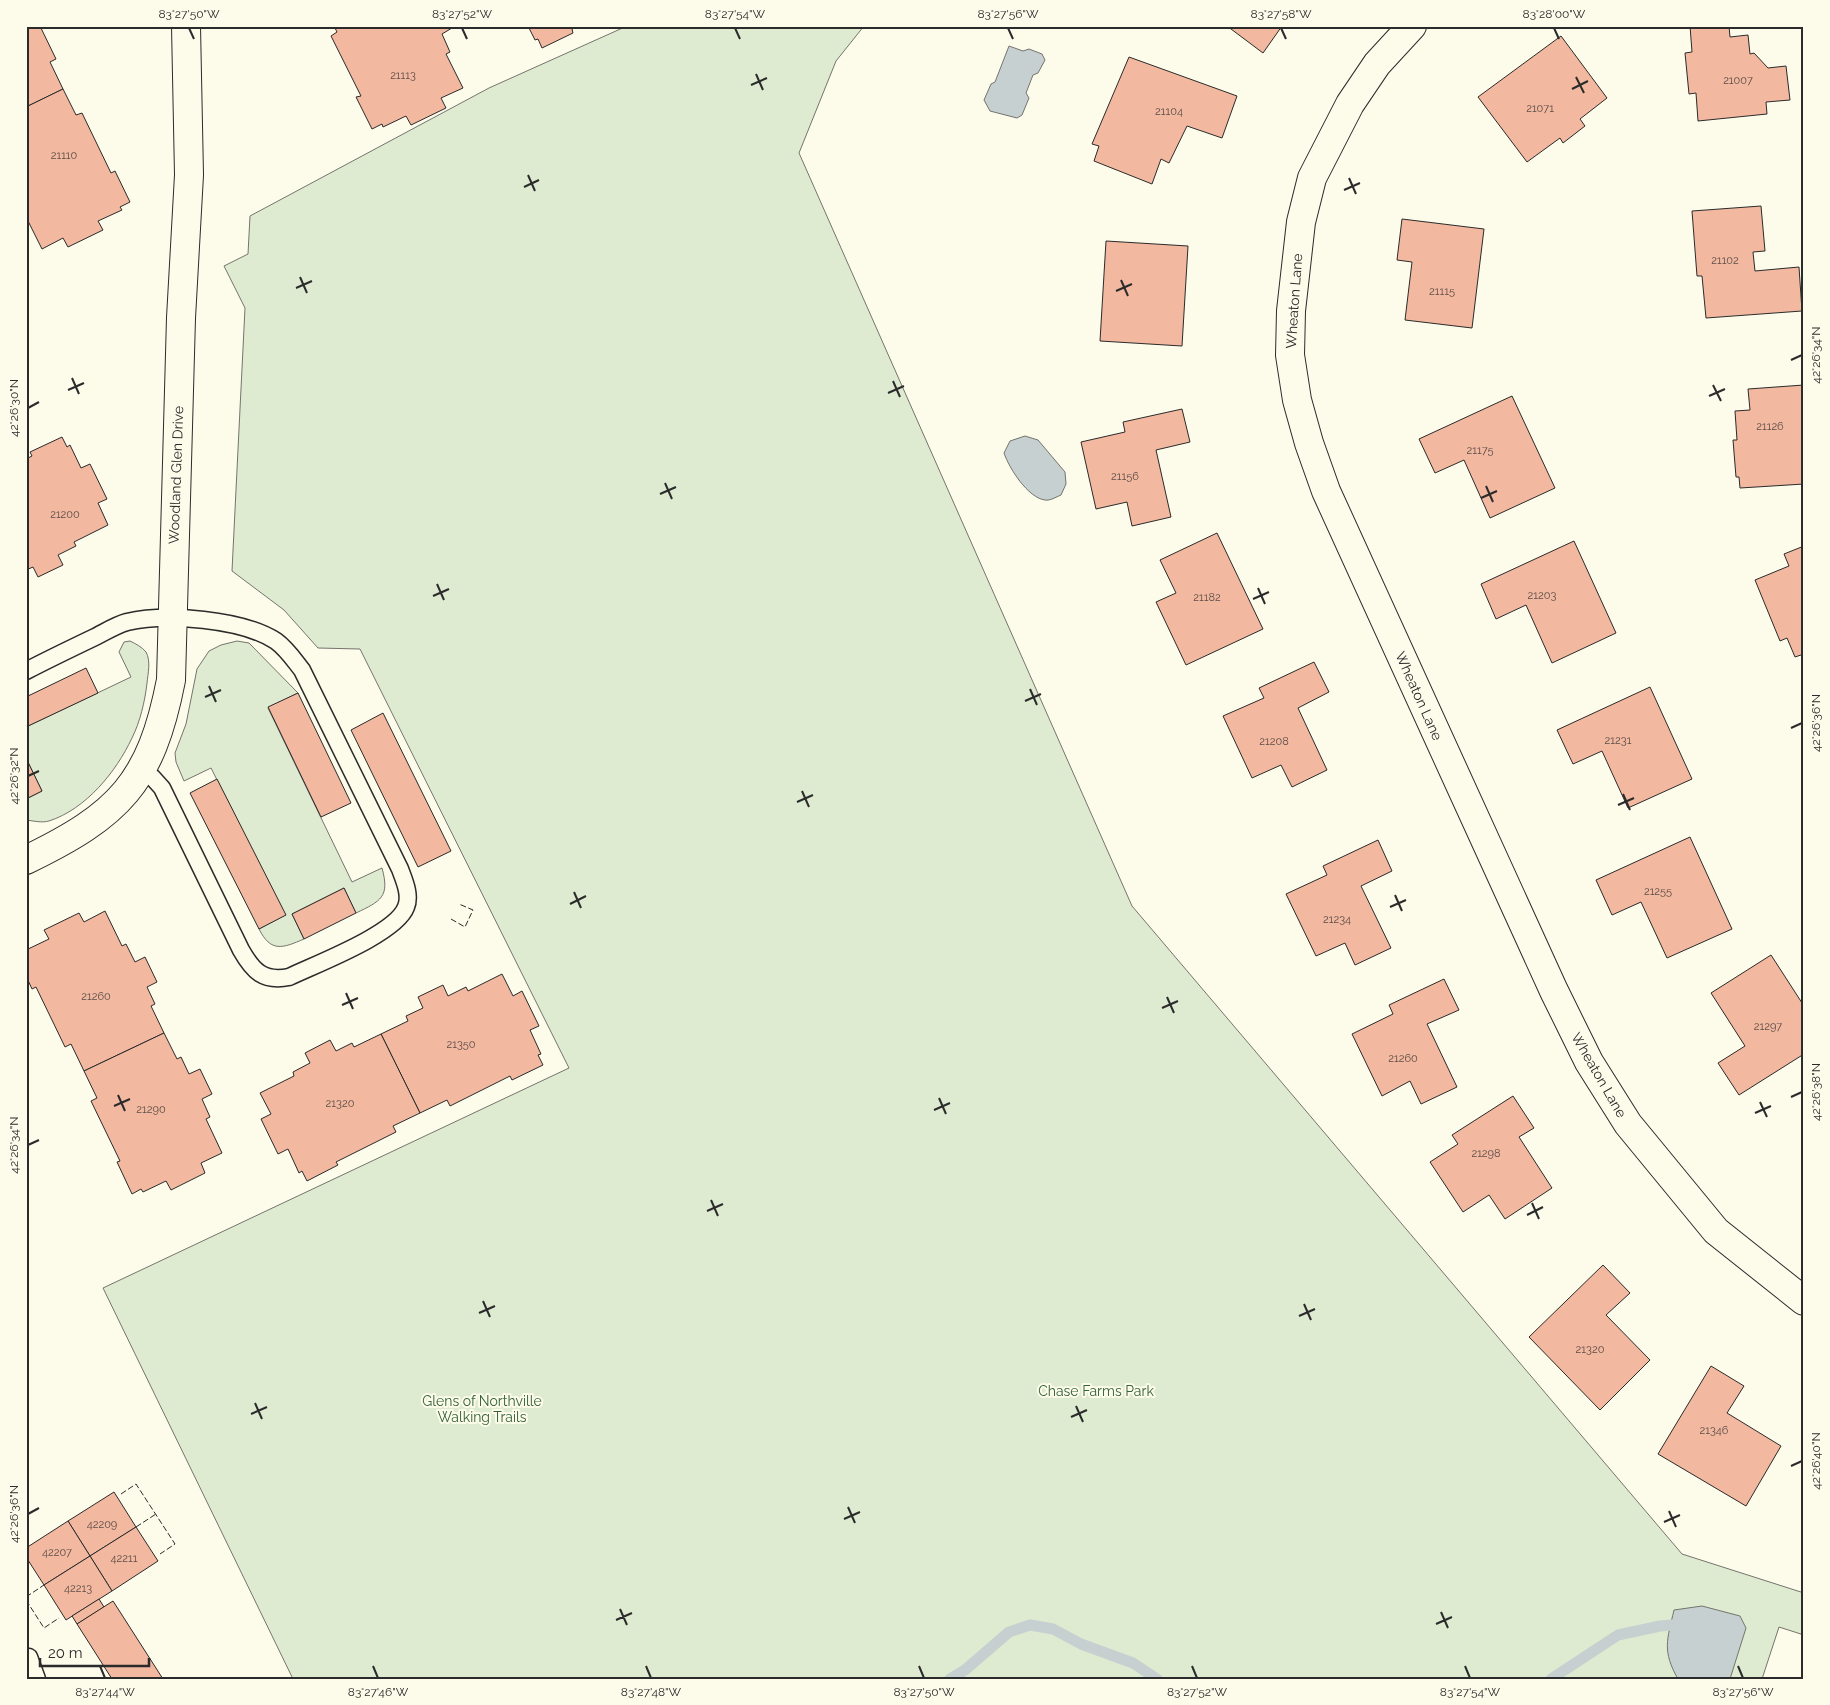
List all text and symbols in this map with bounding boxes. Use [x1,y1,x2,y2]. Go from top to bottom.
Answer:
text: 83°27'50"W [158,7,220,21]
text: 83°27'52"W [432,7,492,21]
text: 83°27'54"W [705,7,766,21]
text: 83°27'56"W [977,7,1039,21]
text: 83°27'58"W [1251,7,1312,21]
text: 83°28'00"W [1523,7,1586,21]
house number: 21113 [390,69,416,82]
house number: 21007 [1723,74,1753,87]
house number: 21071 [1526,102,1554,115]
house number: 21104 [1155,105,1183,118]
house number: 21110 [51,149,78,162]
street label: Wheaton Lane [1283,253,1305,349]
house number: 21102 [1711,254,1739,267]
house number: 21115 [1429,285,1455,298]
text: 42°26'34"N [1809,326,1823,384]
text: 42°26'30"N [7,379,21,437]
street label: Woodland Glen Drive [166,406,186,544]
house number: 21126 [1756,420,1784,433]
house number: 21175 [1467,444,1493,457]
house number: 21156 [1111,470,1139,483]
house number: 21200 [50,508,80,521]
house number: 21203 [1528,589,1557,602]
house number: 21182 [1193,591,1221,604]
street label: Wheaton Lane [1392,649,1446,743]
text: 42°26'36"N [1809,694,1823,752]
house number: 21231 [1605,734,1632,747]
house number: 21208 [1259,735,1289,748]
text: 42°26'32"N [7,747,21,805]
house number: 21255 [1644,885,1672,898]
house number: 21234 [1323,913,1351,926]
house number: 21260 [81,990,111,1003]
house number: 21297 [1754,1020,1782,1033]
street label: Wheaton Lane [1568,1030,1630,1120]
house number: 21350 [446,1038,476,1051]
house number: 21260 [1388,1052,1418,1065]
text: 42°26'38"N [1809,1063,1823,1121]
house number: 21320 [326,1097,355,1110]
house number: 21290 [136,1103,166,1116]
text: 42°26'34"N [7,1116,21,1174]
house number: 21298 [1471,1147,1501,1160]
house number: 21320 [1576,1343,1605,1356]
park label: Chase Farms Park [1038,1383,1154,1399]
park label: Glens of Northville Walking Trails [422,1393,542,1425]
house number: 21346 [1700,1424,1729,1437]
text: 42°26'40"N [1809,1432,1823,1490]
text: 42°26'36"N [7,1485,21,1543]
house number: 42209 [87,1518,117,1531]
house number: 42207 [42,1546,72,1559]
house number: 42211 [111,1552,138,1565]
house number: 42213 [64,1582,92,1595]
scale bar [40,1635,149,1667]
text: 20 m [48,1644,83,1662]
text: 83°27'44"W [75,1685,135,1699]
text: 83°27'46"W [348,1685,409,1699]
text: 83°27'48"W [621,1685,682,1699]
text: 83°27'50"W [893,1685,955,1699]
text: 83°27'52"W [1167,1685,1227,1699]
text: 83°27'54"W [1440,1685,1501,1699]
text: 83°27'56"W [1712,1685,1774,1699]

